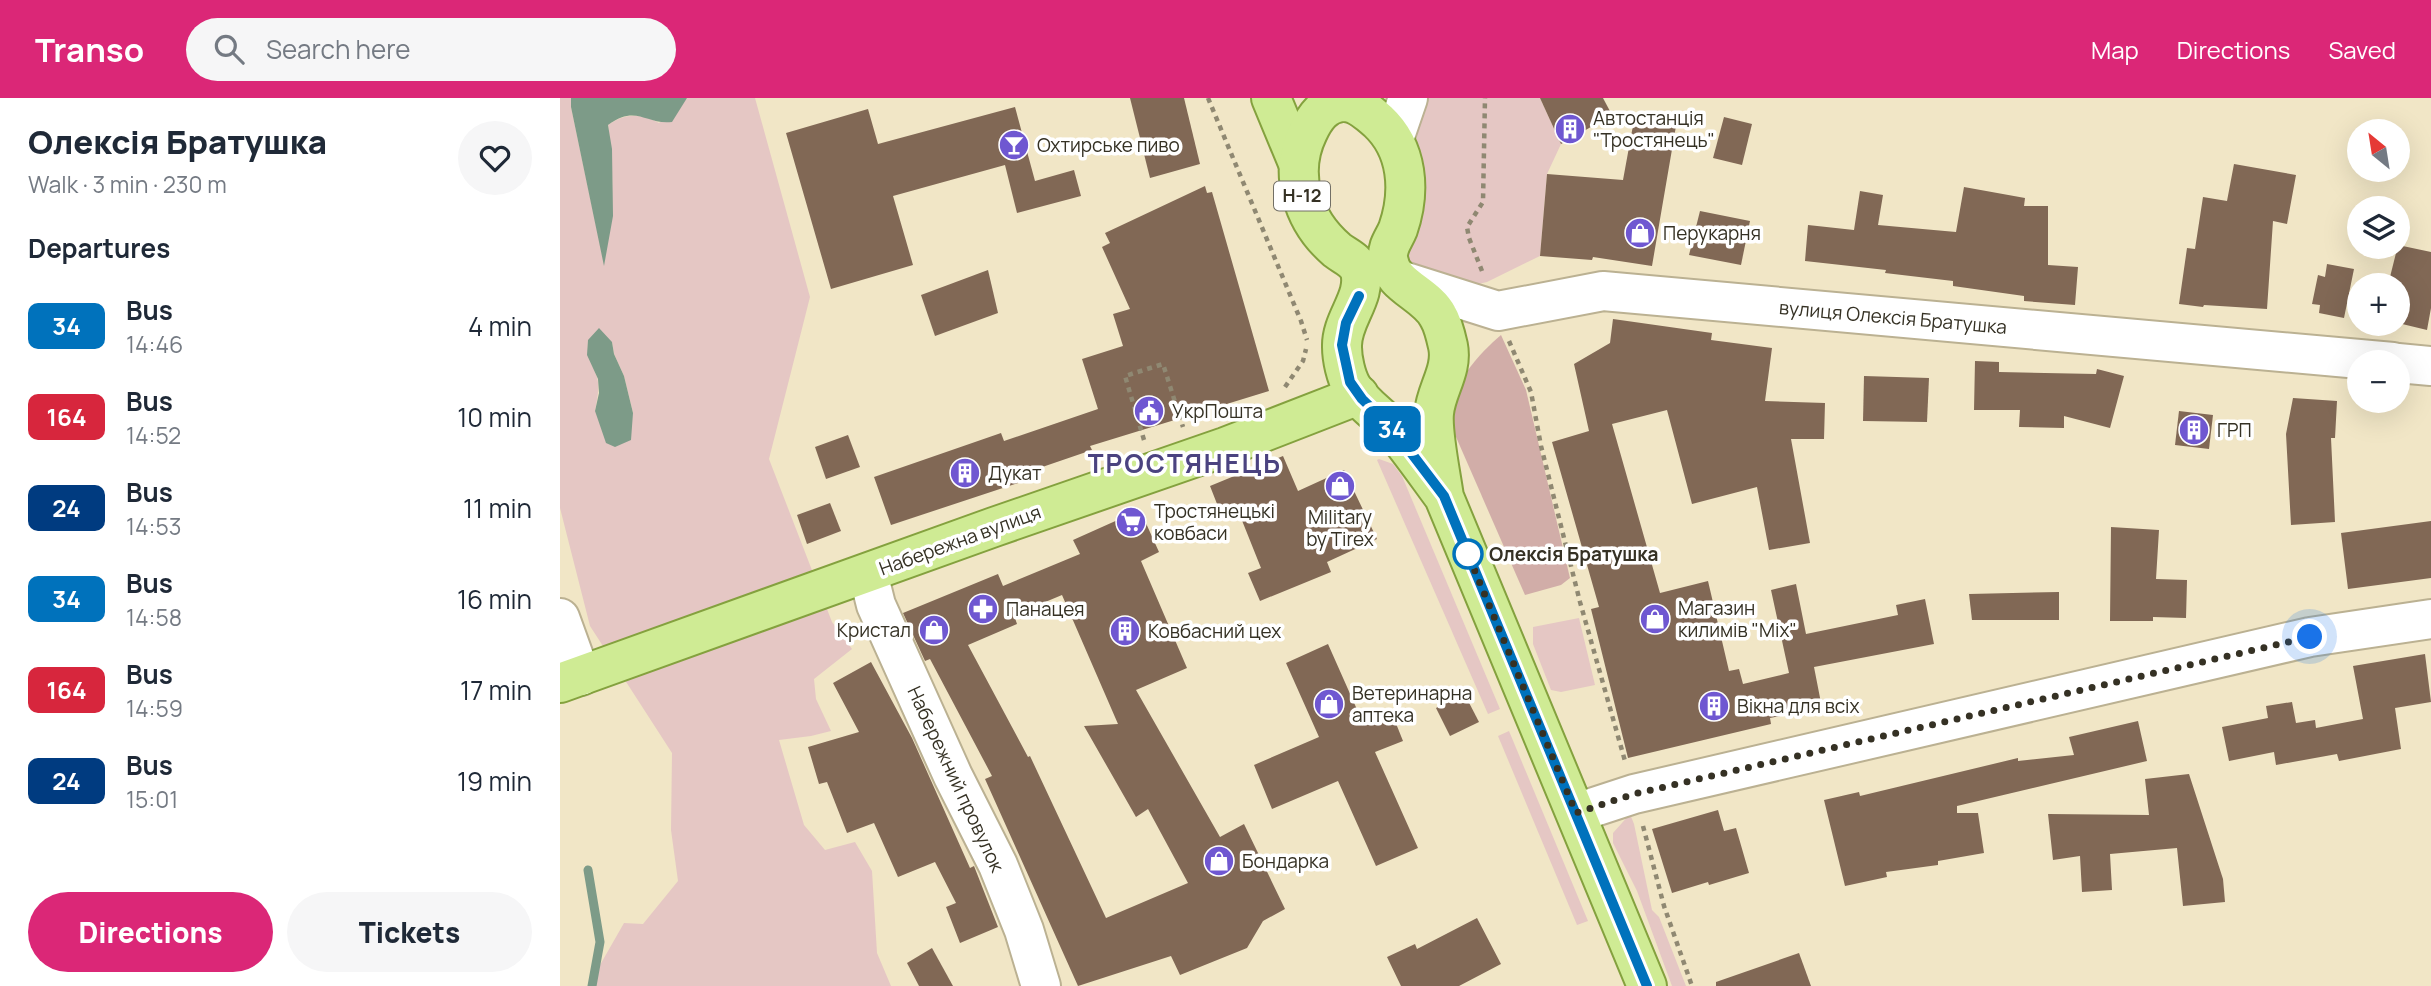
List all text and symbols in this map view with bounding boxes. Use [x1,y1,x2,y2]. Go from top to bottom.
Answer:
search box [186,18,676,81]
text: Transo [35,27,144,72]
icon: search [210,30,248,68]
text: Search here [266,31,411,67]
text: Map [2091,33,2139,66]
text: Directions [2177,33,2290,66]
text: Saved [2328,33,2396,66]
place label: Автостанція "Тростянець" [1593,105,1715,153]
building icon: Автостанція "Тростянець" [1553,112,1587,146]
text: Олексія Братушка [28,119,327,164]
north arrow [2347,119,2410,182]
map controls [2347,119,2410,413]
button: heart [458,121,532,195]
bar icon: Охтирське пиво [997,128,1031,162]
place label: Охтирське пиво [1037,132,1180,158]
text: Walk · 3 min · 230 m [28,168,227,200]
road number: Н-12 [1274,182,1330,211]
button: layers [2347,196,2410,259]
shop icon: Перукарня [1623,216,1657,250]
place label: Перукарня [1663,220,1761,246]
text: Departures [28,230,170,266]
button: + [2347,273,2410,336]
text: Bus [126,292,173,328]
street label: вулиця Олексія Братушка [1778,294,2008,340]
text: 4 min [468,308,532,344]
text: 34 [52,309,81,342]
text: 14:46 [126,328,183,360]
button: − [2347,350,2410,413]
text: Bus [126,383,173,419]
public building icon: УкрПошта [1132,394,1166,428]
place label: УкрПошта [1172,398,1263,424]
text: 10 min [457,399,532,435]
text: 164 [46,400,87,433]
line badge: 34 [1360,406,1424,452]
text: 34 [1378,412,1406,445]
building icon: ГРП [2177,413,2211,447]
place label: ГРП [2217,417,2252,443]
text: 14:52 [126,419,181,451]
district label: ТРОСТЯНЕЦЬ [1088,445,1282,481]
building icon: Дукат [948,456,982,490]
place label: Дукат [988,460,1042,486]
shop icon: Military by Tirex [1323,469,1357,503]
text: Bus [126,474,173,510]
text: 11 min [463,490,532,526]
text: 24 [52,491,81,524]
place label: Тростянецькі ковбаси [1154,498,1275,546]
street label: Набережна вулиця [876,499,1044,581]
place label: Military by Tirex [1306,504,1374,552]
supermarket icon: Тростянецькі ковбаси [1114,505,1148,539]
text: 14:53 [126,510,181,542]
marker: Олексія Братушка [1453,539,1483,569]
place label: Олексія Братушка [1489,541,1658,567]
text: Bus [126,565,173,601]
text: 16 min [457,581,532,617]
text: 34 [52,582,81,615]
pharmacy icon: Панацея [966,592,1000,626]
place label: Магазин килимів "Mix" [1678,595,1797,643]
place label: Панацея [1006,596,1085,622]
text: 14:58 [126,601,182,633]
shop icon: Магазин килимів "Mix" [1638,602,1672,636]
shop icon: Кристал [917,613,951,647]
building icon: Ковбасний цех [1108,614,1142,648]
place label: Кристал [837,617,911,643]
place label: Ковбасний цех [1148,618,1281,644]
your location [2292,619,2327,654]
text: Bus [126,656,173,692]
text: 17 min [460,672,532,708]
text: 164 [46,673,87,706]
place label: Ветеринарна аптека [1352,680,1472,728]
street label: Набережний провулок [901,682,1011,877]
shop icon: Ветеринарна аптека [1312,687,1346,721]
building icon: Вікна для всіх [1697,689,1731,723]
text: 14:59 [126,692,183,724]
place label: Вікна для всіх [1737,693,1860,719]
text: Bus [126,747,173,783]
text: 19 min [457,763,532,799]
text: 24 [52,764,81,797]
text: 15:01 [126,783,178,815]
shop icon: Бондарка [1202,844,1236,878]
place label: Бондарка [1242,848,1329,874]
button: Directions [28,892,273,972]
button: Tickets [287,892,532,972]

